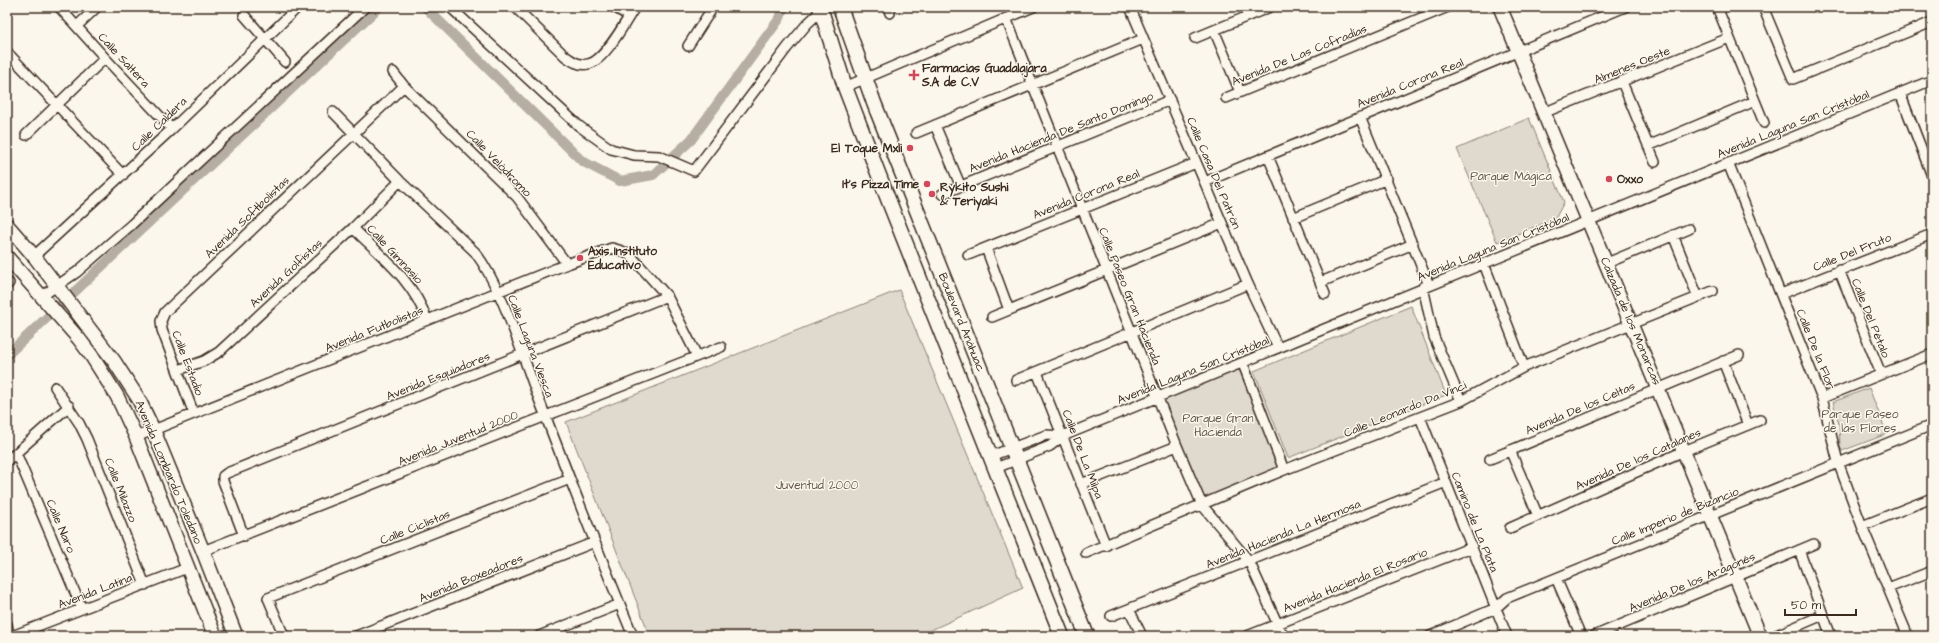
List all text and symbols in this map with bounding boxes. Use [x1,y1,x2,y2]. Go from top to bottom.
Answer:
street label: Avenida De Las Cofradías [1229,20,1369,90]
street label: Calle Saltera [94,29,154,92]
street label: Almenes Oeste [1592,42,1673,88]
street label: Avenida Corona Real [1354,54,1466,113]
place label: Farmacias Guadalajara S.A de C.V [921,60,1047,91]
marker: Farmacias Guadalajara S.A de C.V [909,70,919,80]
street label: Avenida Laguna San Cristóbal [1715,86,1872,164]
street label: Avenida Hacienda De Santo Domingo [966,87,1157,178]
street label: Calle Caldera [128,93,191,155]
street label: Calle Casa Del Patrón [1182,115,1245,232]
street label: Calle Velódromo [462,126,535,201]
place label: El Toque Mxli [831,140,902,158]
marker: El Toque Mxli [905,143,915,153]
street label: Avenida Corona Real [1030,165,1142,224]
park label: Parque Mágica [1470,168,1552,186]
place label: Oxxo [1617,171,1643,188]
street label: Avenida Softbolistas [201,172,294,262]
marker: Oxxo [1604,174,1614,184]
place label: It's Pizza Time [842,176,920,193]
marker: It's Pizza Time [922,179,932,189]
place label: Rykito Sushi & Teriyaki [939,179,1009,211]
marker: Rykito Sushi & Teriyaki [927,189,937,199]
street label: Avenida Laguna San Cristóbal [1415,209,1572,287]
street label: Calle Gimnasio [363,221,427,288]
street label: Calle Paseo Gran Hacienda [1094,225,1165,367]
street label: Calle Del Fruto [1810,229,1894,276]
street label: Avenida Golfistas [246,235,327,312]
place label: Axis Instituto Educativo [588,243,657,274]
marker: Axis Instituto Educativo [575,253,585,263]
street label: Calzada de los Monarcas [1596,255,1665,388]
street label: Boulevard Anáhuac [934,270,989,375]
street label: Calle Del Pétalo [1847,276,1894,361]
street label: Calle Laguna Viesca [502,292,558,400]
street label: Avenida Futbolistas [322,302,426,357]
street label: Calle De la Flor [1792,307,1839,392]
street label: Calle Estadio [167,328,208,398]
street label: Avenida Laguna San Cristóbal [1115,332,1272,410]
street label: Avenida Esquiadores [384,348,493,405]
street label: Calle Leonardo Da Vinci [1341,377,1469,442]
street label: Avenida De los Celtas [1523,378,1638,439]
street label: Avenida Lombardo Toledano [131,398,207,547]
street label: Avenida Juventud 2000 [396,406,521,470]
park label: Parque Paseo de las Flores [1822,406,1899,437]
street label: Calle De La Milpa [1058,407,1107,501]
park label: Parque Gran Hacienda [1183,410,1253,441]
street label: Avenida De los Catalanes [1573,424,1704,495]
street label: Calle Milazzo [100,455,141,525]
street label: Camino de La Plata [1447,470,1502,575]
park label: Juventud 2000 [776,477,859,494]
street label: Calle Imperio de Bizancio [1609,483,1742,550]
street label: Avenida Hacienda La Hermosa [1203,496,1363,573]
street label: Calle Naro [42,497,80,556]
street label: Calle Ciclistas [378,506,453,549]
street label: Avenida Hacienda El Rosario [1281,544,1430,617]
street label: Avenida De los Aragonés [1626,548,1758,618]
street label: Avenida Boxeadores [417,550,526,607]
street label: Avenida Latina [56,569,135,613]
scale bar [1785,591,1856,617]
text: 50 m [1791,597,1822,614]

